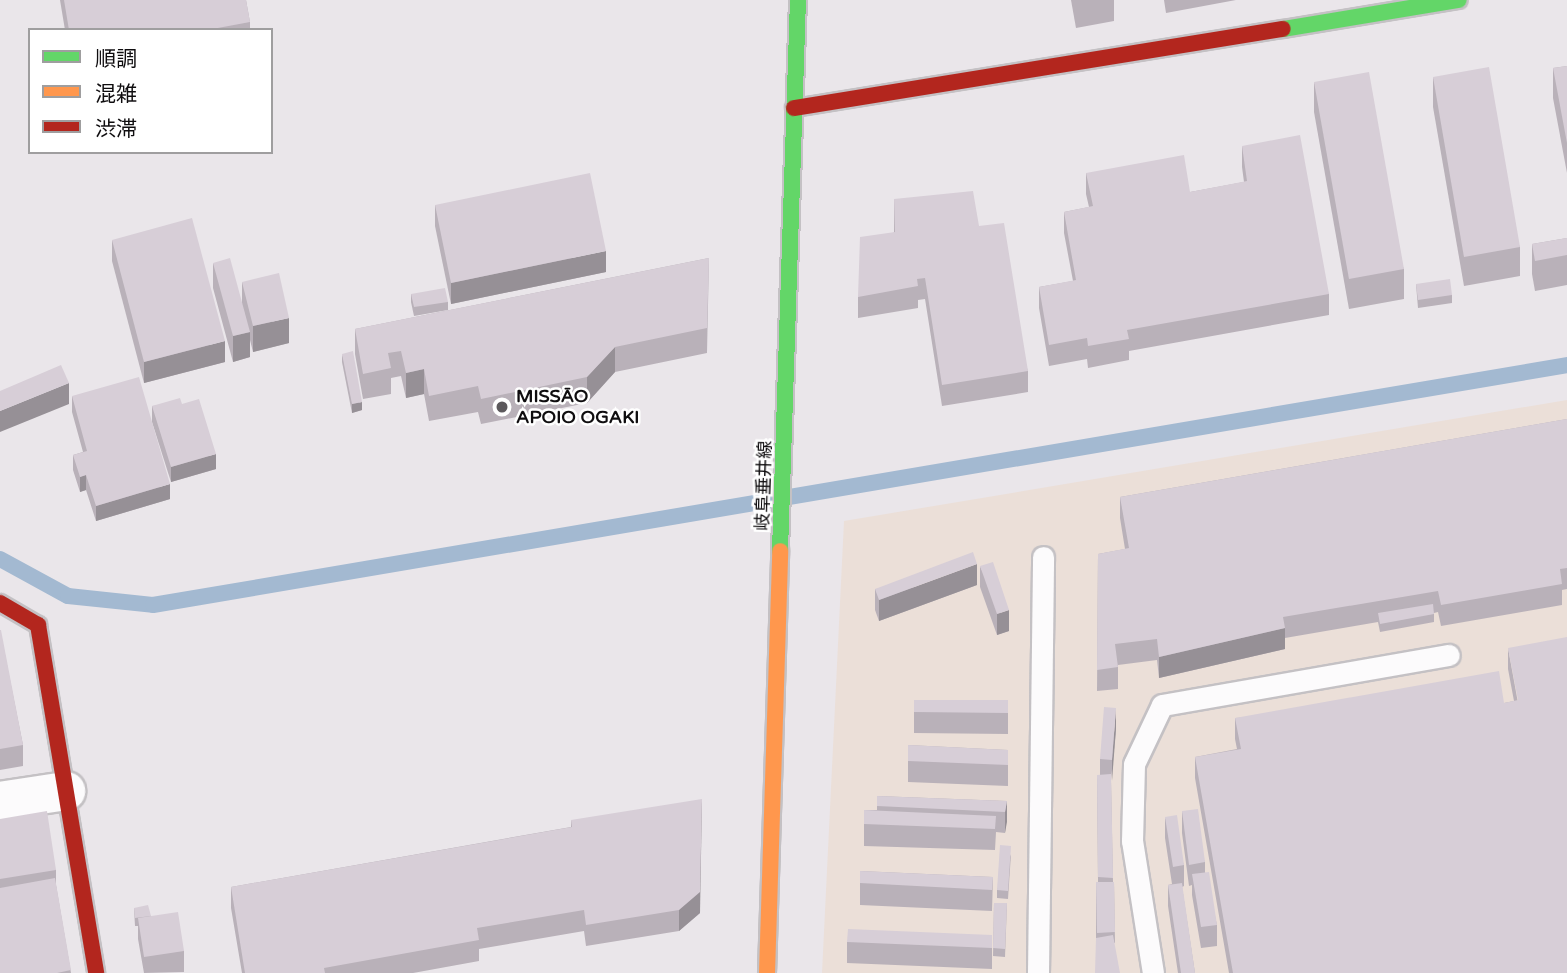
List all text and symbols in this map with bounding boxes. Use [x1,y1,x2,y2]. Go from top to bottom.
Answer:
legend [28,28,273,154]
text: 順調 [95,47,137,72]
text: 混雑 [95,82,137,107]
text: 渋滞 [95,117,137,142]
place label: MISSĀO APOIO OGAKI [516,386,639,428]
marker: MISSĀO APOIO OGAKI [494,399,510,415]
street label: 岐阜垂井線 [752,441,776,531]

